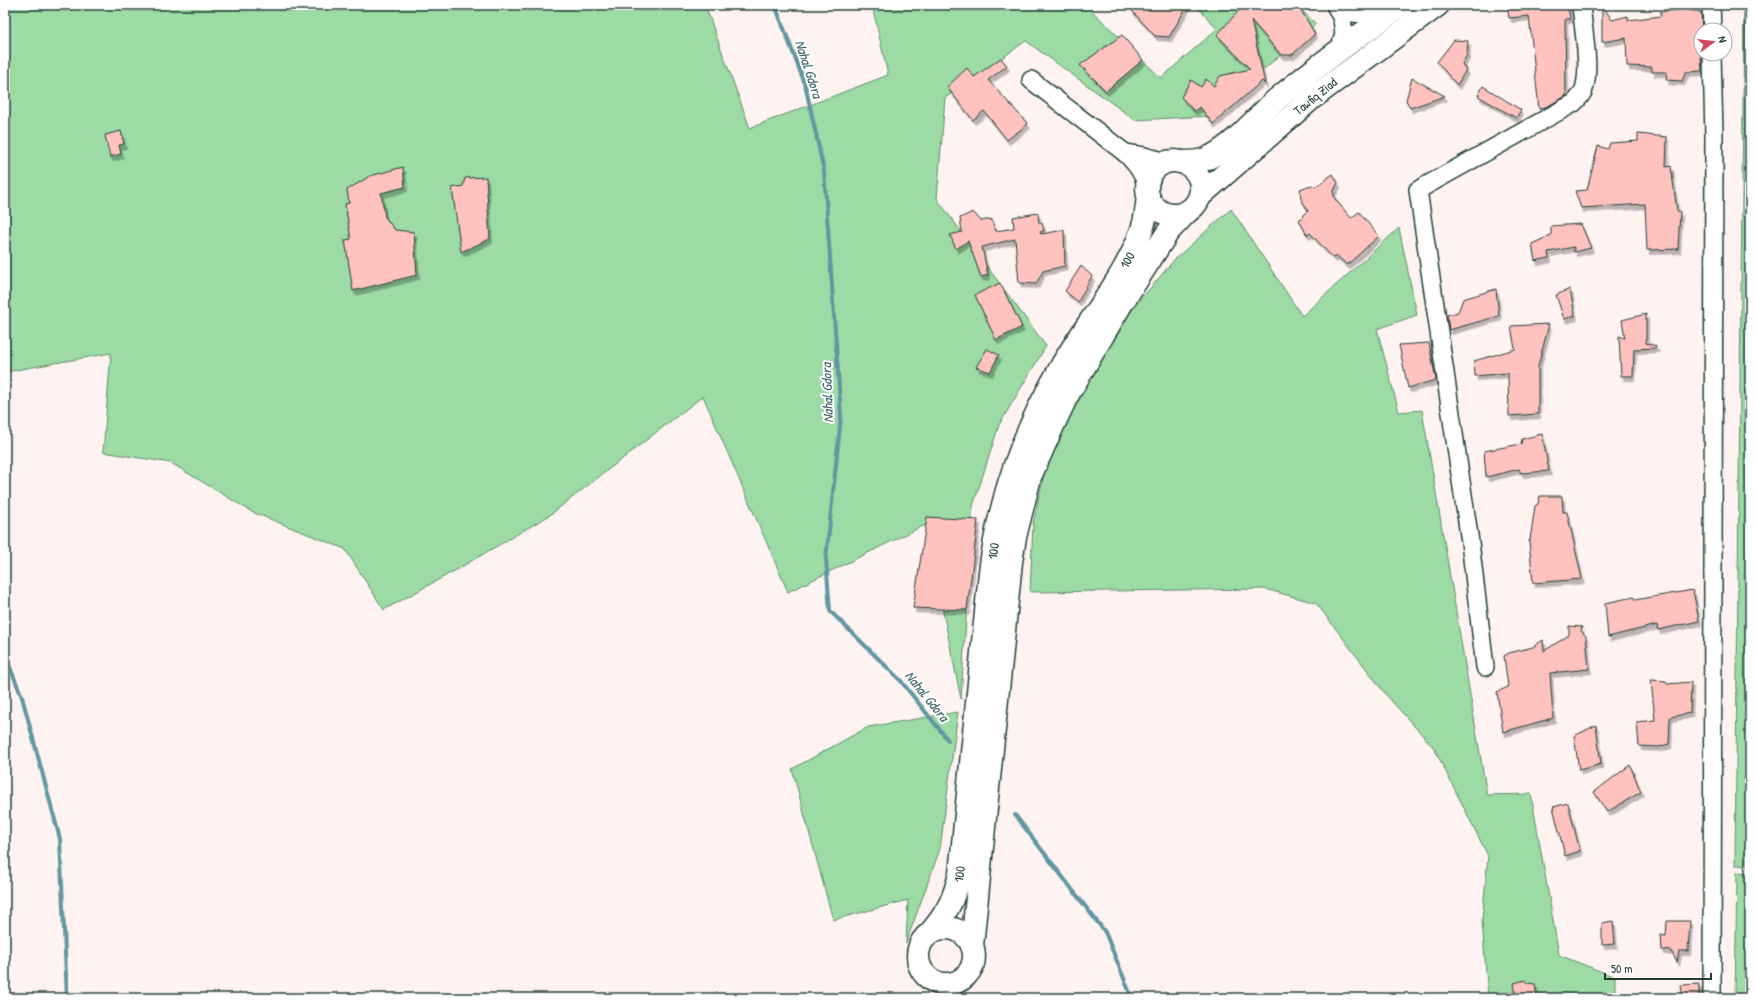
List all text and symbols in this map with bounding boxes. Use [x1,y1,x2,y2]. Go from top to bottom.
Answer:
north arrow [1693,22,1733,62]
text: N [1715,35,1730,44]
water label: Nahal Gdora [791,37,828,102]
street label: Tawfiq Ziad [1289,73,1341,119]
street label: 100 [1115,248,1139,271]
water label: Nahal Gdora [816,361,837,423]
street label: 100 [983,541,1003,560]
water label: Nahal Gdora [901,666,955,726]
street label: 100 [949,864,969,883]
scale bar [1605,955,1711,981]
text: 50 m [1611,960,1632,977]

